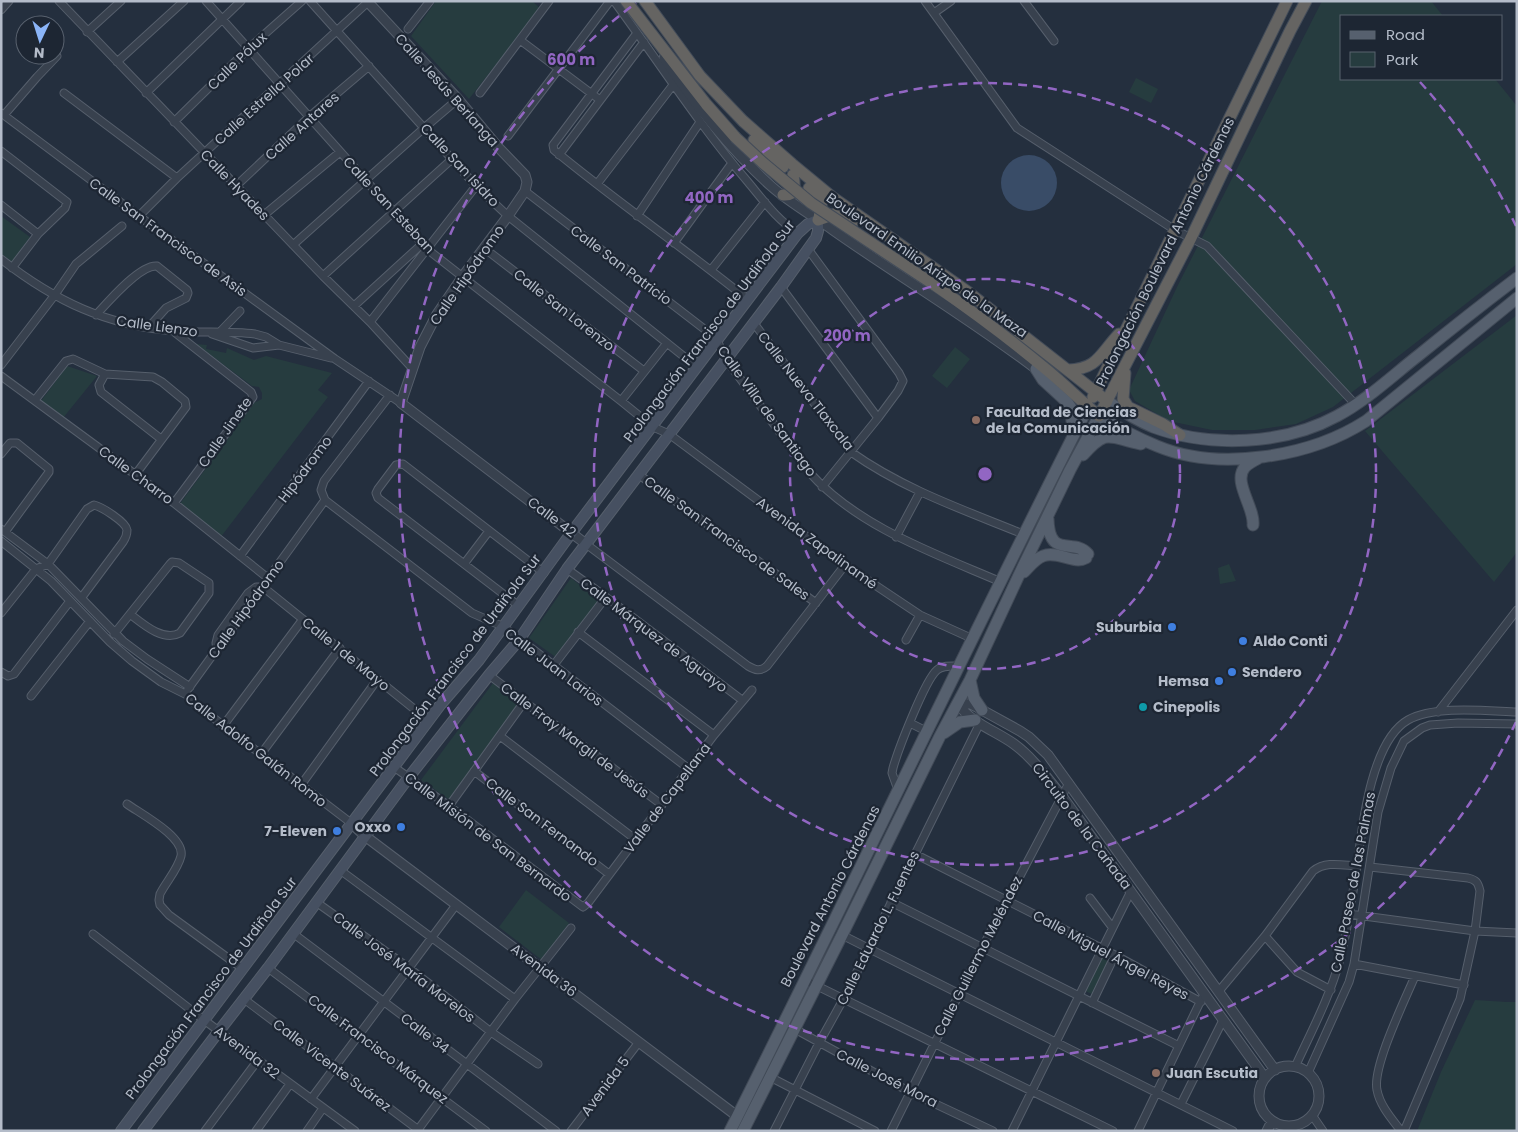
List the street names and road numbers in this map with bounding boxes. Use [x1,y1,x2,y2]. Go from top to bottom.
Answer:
street label: Calle Pólux [203,27,271,95]
street label: Calle Jesús Berlanga [391,29,503,151]
street label: Calle Estrella Polar [210,49,318,149]
street label: Calle Antares [260,87,344,165]
street label: Prolongación Boulevard Antonio Cárdenas [1091,114,1239,390]
street label: Calle San Isidro [416,119,504,211]
street label: Calle Hyades [196,145,274,225]
street label: Calle San Esteban [339,152,439,258]
street label: Calle San Francisco de Asis [85,173,251,301]
street label: Boulevard Emilio Arizpe de la Maza [822,188,1032,342]
street label: Prolongación Francisco de Urdiñola Sur [619,216,799,446]
street label: Calle San Patricio [566,220,676,310]
street label: Calle Hipódromo [425,221,509,329]
street label: Calle San Lorenzo [509,264,619,356]
street label: Calle Lienzo [115,310,199,342]
street label: Calle Nueva Tlaxcala [753,327,859,455]
street label: Calle Villa de Santiago [713,341,821,481]
street label: Calle Jinete [193,392,257,471]
street label: Hipódromo [273,432,337,506]
street label: Calle Charro [94,441,178,509]
street label: Calle San Francisco de Sales [640,471,814,605]
street label: Calle 42 [523,492,581,542]
street label: Avenida Zapalinamé [752,492,882,594]
street label: Prolongación Francisco de Urdiñola Sur [365,550,545,780]
street label: Calle Hipódromo [203,555,289,663]
street label: Calle Márquez de Aguayo [576,573,732,697]
street label: Calle 1 de Mayo [298,612,394,696]
street label: Calle Juan Larios [501,623,607,711]
street label: Calle Fray Margil de Jesús [497,677,653,803]
street label: Calle Adolfo Galán Romo [181,688,331,812]
street label: Valle de Capellana [619,739,715,857]
street label: Circuito de la Cañada [1028,758,1136,894]
street label: Calle Misión de San Bernardo [400,768,576,906]
street label: Calle San Fernando [481,773,603,871]
street label: Calle Paseo de las Palmas [1326,790,1380,974]
street label: Boulevard Antonio Cárdenas [775,802,885,990]
street label: Calle Eduardo L. Fuentes [832,847,924,1009]
street label: Prolongación Francisco de Urdiñola Sur [121,873,301,1103]
street label: Calle Guillermo Meléndez [929,873,1027,1039]
street label: Calle Miguel Ángel Reyes [1029,905,1193,1005]
street label: Calle José María Morelos [329,907,479,1027]
street label: Avenida 36 [507,938,581,1002]
street label: Calle Francisco Márquez [304,990,452,1108]
street label: Calle 34 [396,1008,454,1058]
street label: Calle Vicente Suárez [269,1014,395,1116]
street label: Avenida 32 [210,1021,284,1083]
street label: Calle José Mora [833,1044,941,1112]
street label: Avenida 5 [576,1052,634,1120]

